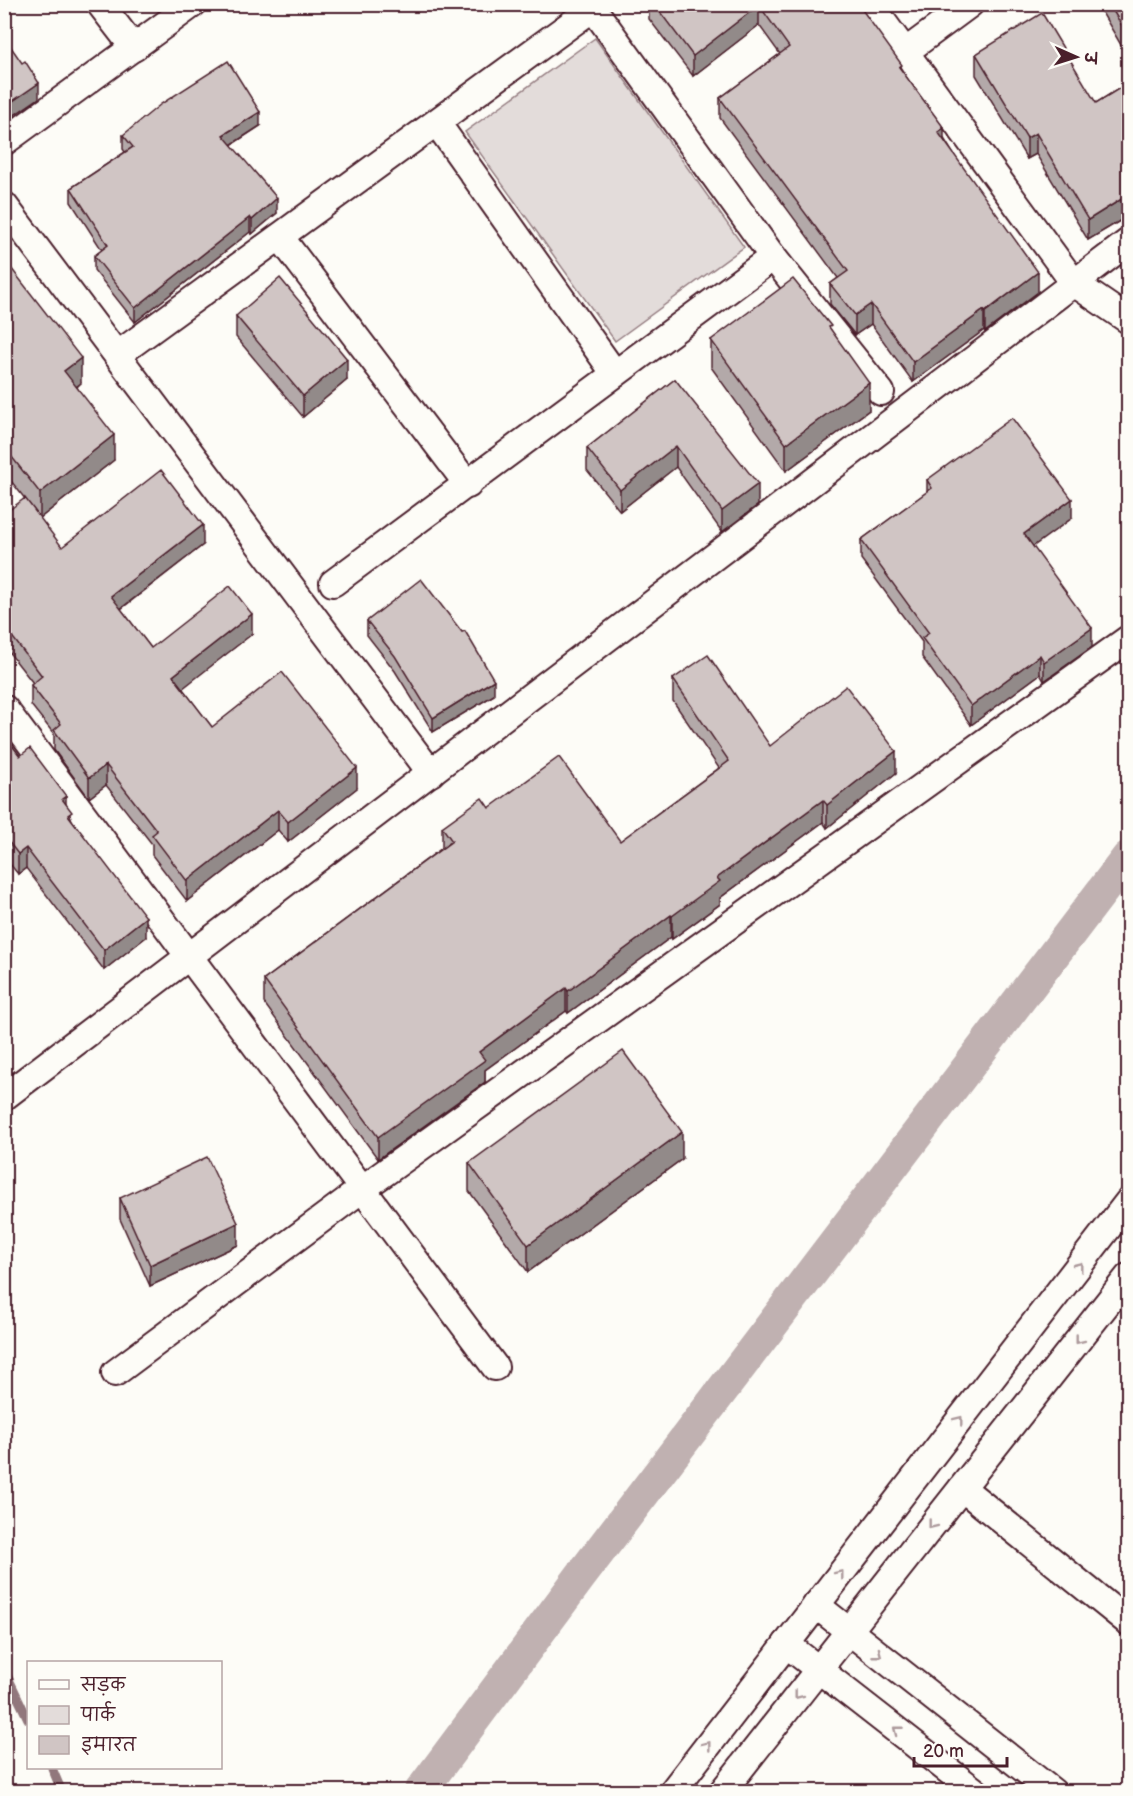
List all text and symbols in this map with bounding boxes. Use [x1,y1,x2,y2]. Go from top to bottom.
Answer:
north arrow [1046,27,1106,87]
text: उ [1080,50,1099,65]
one-way arrow [1071,1262,1082,1273]
one-way arrow [1076,1333,1087,1344]
one-way arrow [952,1416,963,1427]
one-way arrow [929,1519,940,1530]
one-way arrow [832,1570,843,1581]
one-way arrow [871,1647,882,1658]
legend [27,1661,222,1769]
text: सड़क [80,1675,126,1696]
one-way arrow [794,1688,805,1699]
text: पार्क [80,1701,116,1726]
one-way arrow [892,1726,903,1737]
scale bar [914,1730,1007,1768]
text: इमारत [81,1735,137,1756]
one-way arrow [700,1741,711,1752]
text: 20 m [923,1741,964,1762]

